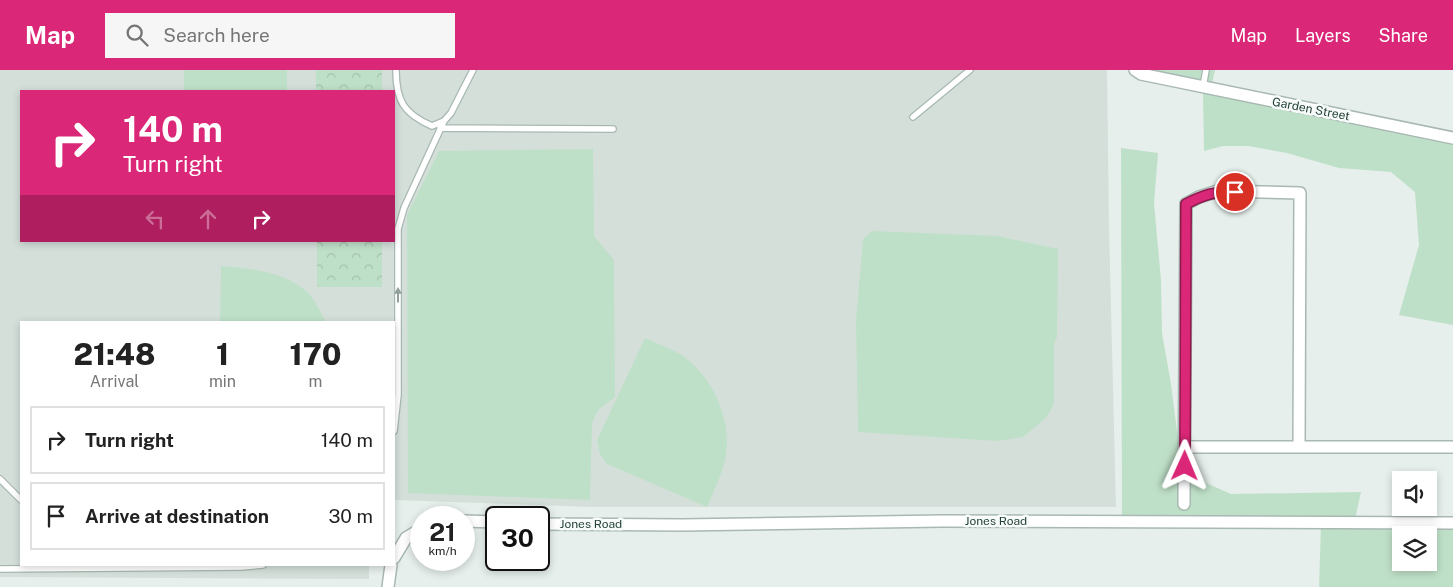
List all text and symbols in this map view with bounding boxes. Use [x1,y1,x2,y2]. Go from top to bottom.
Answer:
search box [105,13,455,58]
text: Map [25,21,75,49]
icon: search [123,21,151,49]
text: Search here [163,24,270,46]
text: Map [1231,25,1267,46]
text: Layers [1295,25,1351,46]
text: Share [1379,25,1428,46]
street label: Garden Street [1271,95,1351,123]
text: 140 m [123,109,223,150]
icon: right [40,110,105,175]
text: Turn right [123,151,223,177]
pin [1214,171,1256,213]
icon: arrive [1221,178,1249,206]
icon: left [141,205,169,233]
icon: ahead [194,205,222,233]
icon: right [247,205,275,233]
one-way arrow [394,287,402,303]
text: 21:48 [74,336,155,372]
text: 1 [216,336,229,372]
text: 170 [290,336,341,372]
text: Arrival [90,372,139,391]
text: min [209,372,236,391]
text: m [309,372,322,391]
icon: right [42,426,70,454]
text: Turn right [85,429,174,451]
text: 140 m [321,429,373,451]
position arrow [1158,439,1210,491]
map controls [1392,471,1437,571]
button: sound [1392,471,1437,516]
icon: arrive [42,502,70,530]
text: Arrive at destination [85,505,269,527]
text: 30 m [328,505,373,527]
speed limit sign: 30 [485,506,550,571]
street label: Jones Road [965,514,1027,528]
text: 21 [429,517,456,547]
street label: Jones Road [560,517,622,531]
button: layers [1392,526,1437,571]
text: km/h [428,544,457,558]

